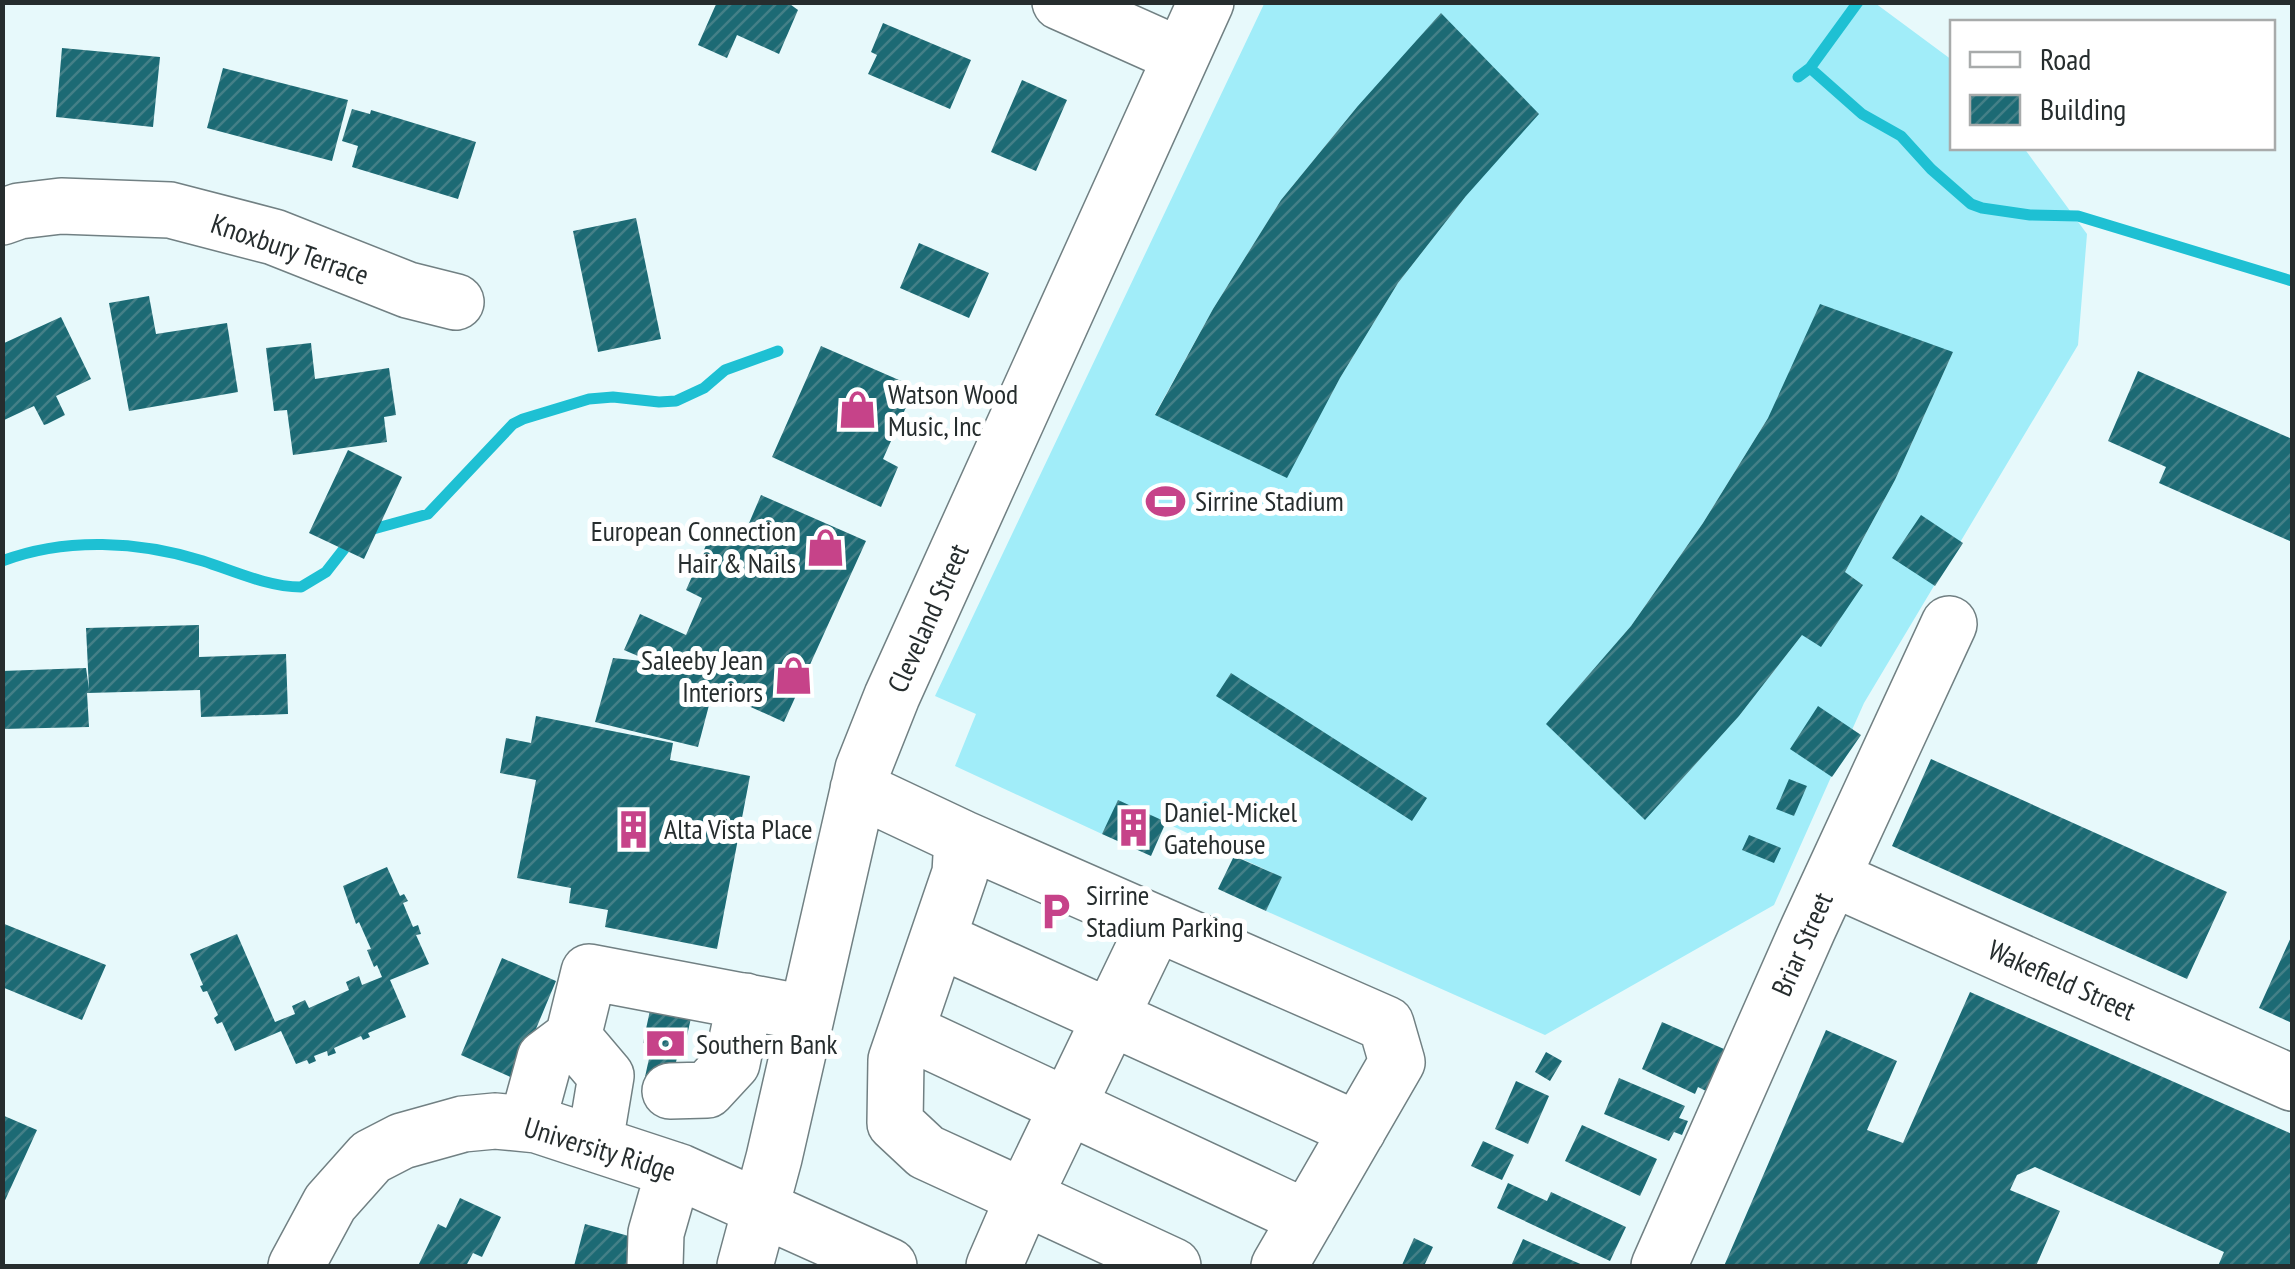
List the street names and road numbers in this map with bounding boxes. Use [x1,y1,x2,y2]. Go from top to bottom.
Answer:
street label: Knoxbury Terrace [206,204,374,293]
street label: Cleveland Street [878,537,977,698]
street label: Briar Street [1762,886,1841,1001]
street label: Wakefield Street [1983,931,2142,1029]
street label: University Ridge [520,1108,681,1189]

